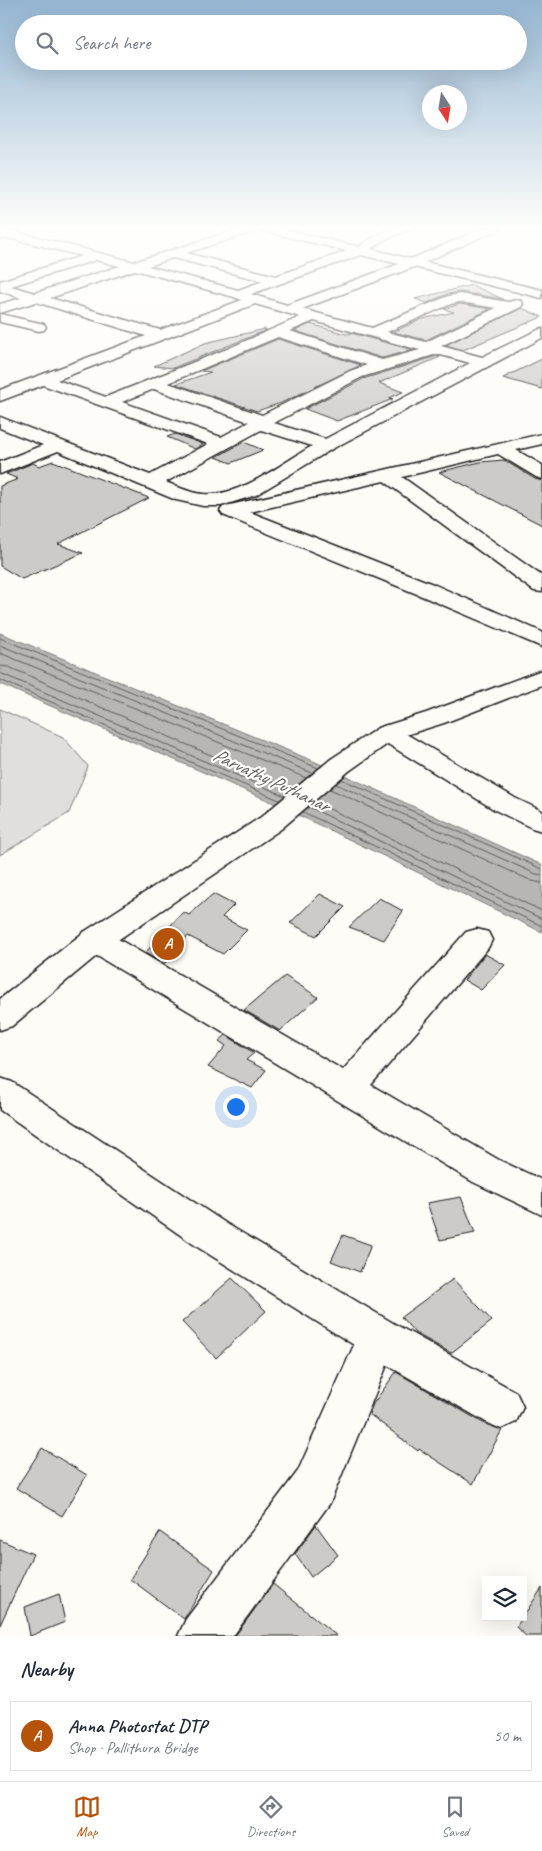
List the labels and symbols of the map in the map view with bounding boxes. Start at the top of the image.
north arrow [422,85,467,130]
water label: Parvathy Puthanar [209,743,336,819]
pin: A [152,925,184,963]
your location [223,1094,249,1120]

